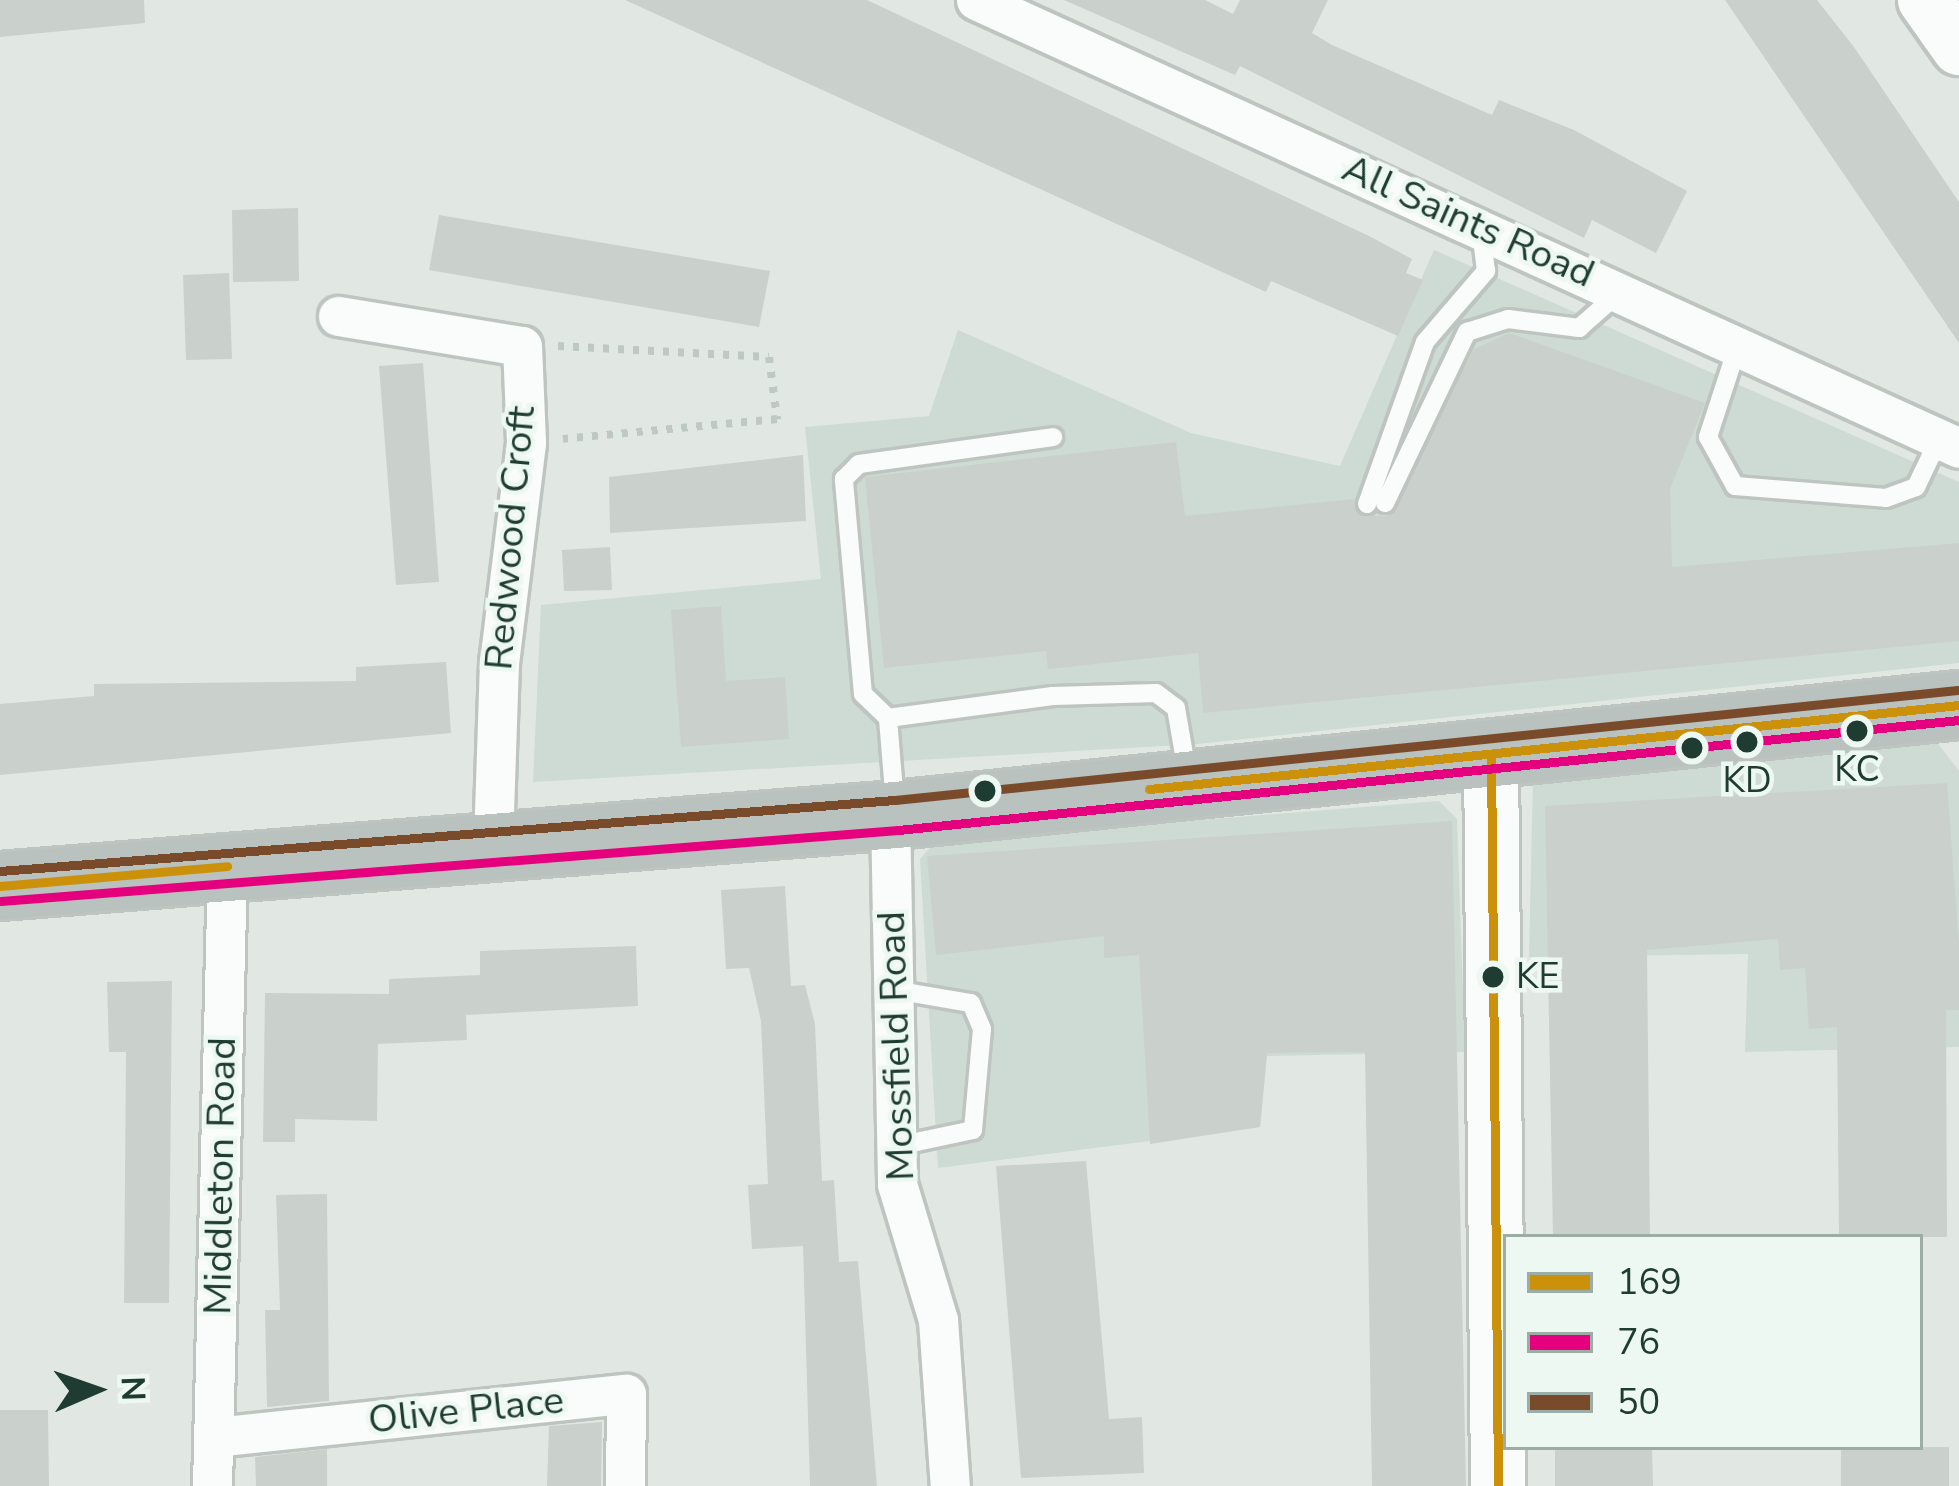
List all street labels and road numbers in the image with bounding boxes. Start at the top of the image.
street label: All Saints Road [1335,146,1601,298]
street label: Redwood Croft [476,404,546,672]
street label: Mossfield Road [869,910,925,1182]
street label: Middleton Road [195,1037,247,1315]
street label: Olive Place [366,1377,566,1445]

